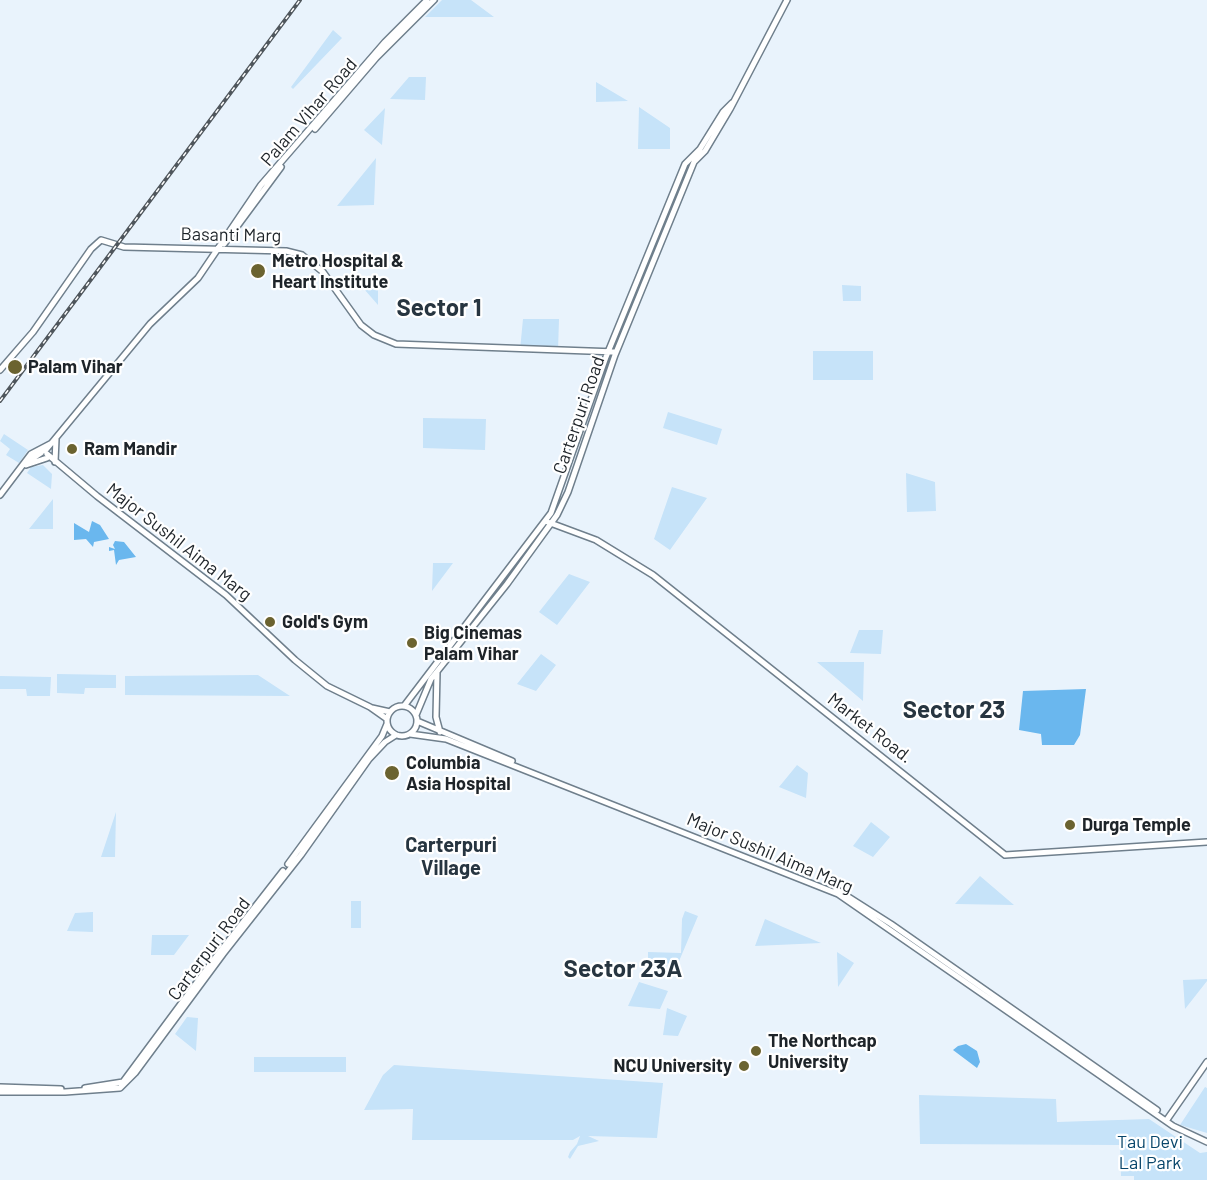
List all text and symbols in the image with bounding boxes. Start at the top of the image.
street label: Palam Vihar Road [256,54,362,170]
street label: Basanti Marg [180,223,282,247]
place label: Metro Hospital & Heart Institute [272,250,404,292]
marker: Metro Hospital & Heart Institute [249,262,267,280]
district label: Sector 1 [396,294,482,322]
street label: Carterpuri Road [549,353,609,477]
place label: Palam Vihar [28,356,123,378]
marker: Palam Vihar [6,358,24,376]
place label: Ram Mandir [84,438,177,460]
marker: Ram Mandir [65,442,79,456]
street label: Major Sushil Aima Marg [102,479,256,605]
place label: Gold's Gym [282,611,368,633]
marker: Gold's Gym [263,615,277,629]
place label: Big Cinemas Palam Vihar [424,622,522,664]
marker: Big Cinemas Palam Vihar [405,636,419,650]
street label: Market Road. [823,688,917,768]
district label: Sector 23 [903,696,1005,724]
place label: Columbia Asia Hospital [406,752,511,795]
marker: Columbia Asia Hospital [383,764,401,782]
street label: Major Sushil Aima Marg [684,808,856,898]
place label: Durga Temple [1082,814,1191,836]
marker: Durga Temple [1063,818,1077,832]
district label: Carterpuri Village [405,833,497,880]
street label: Carterpuri Road [163,893,255,1005]
district label: Sector 23A [564,955,682,983]
place label: The Northcap University [768,1030,877,1072]
marker: The Northcap University [749,1044,763,1058]
place label: NCU University [614,1055,732,1077]
marker: NCU University [737,1059,751,1073]
park label: Tau Devi Lal Park [1117,1131,1183,1174]

